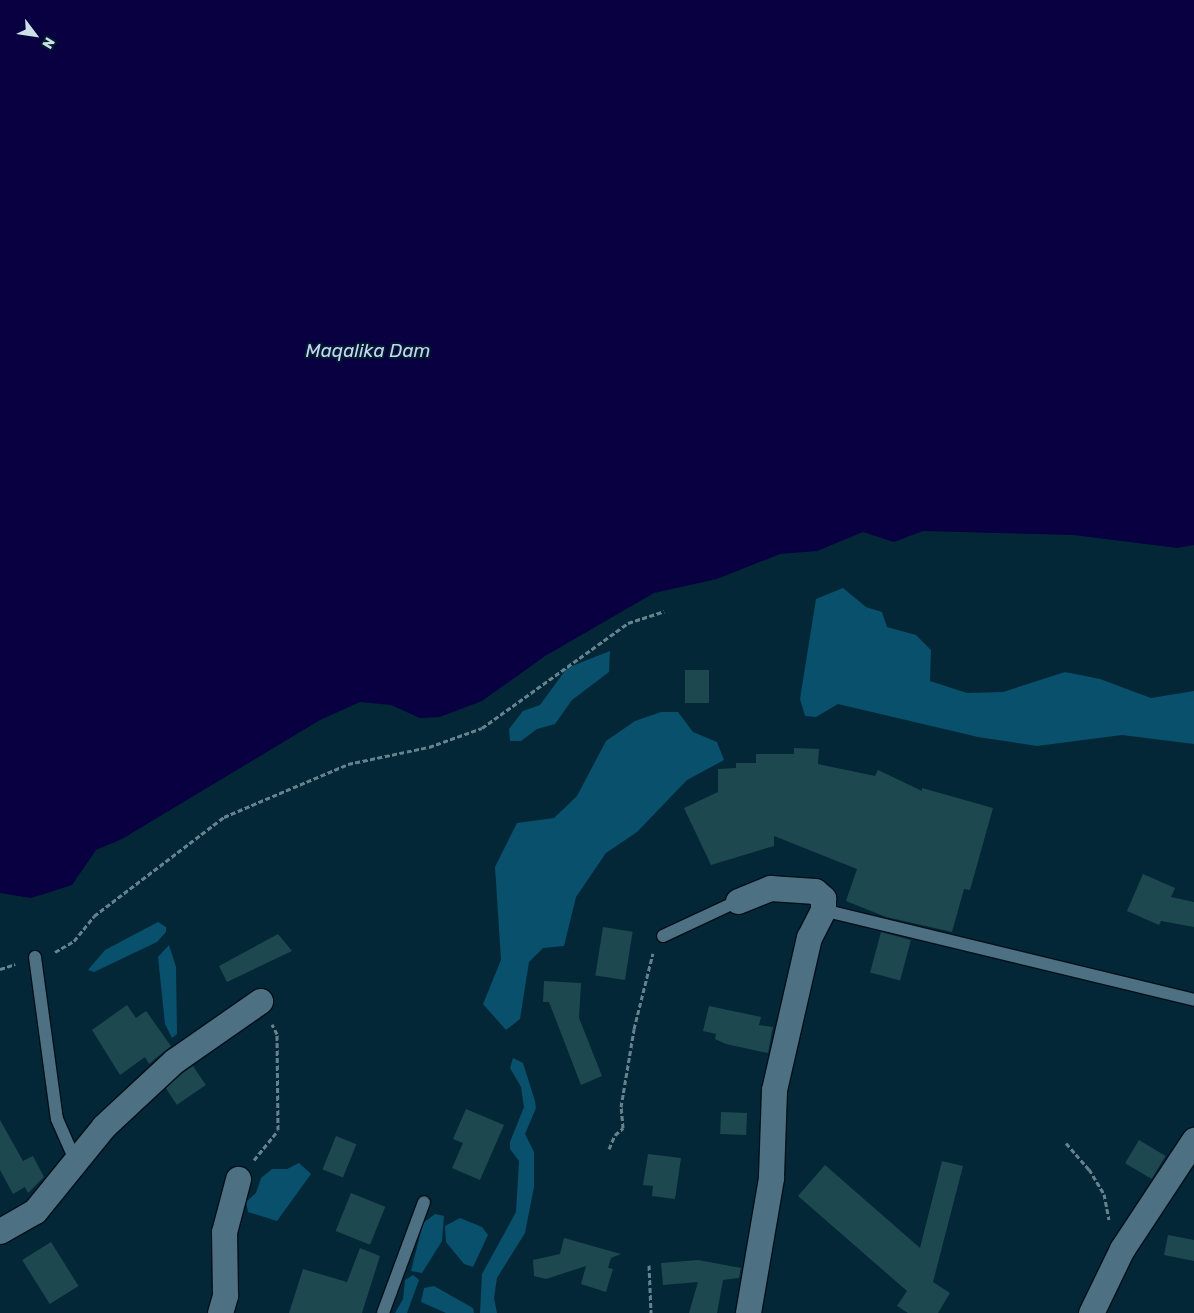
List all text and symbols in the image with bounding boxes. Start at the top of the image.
north arrow [10,10,60,60]
text: N [38,34,58,52]
water label: Maqalika Dam [306,340,430,362]

